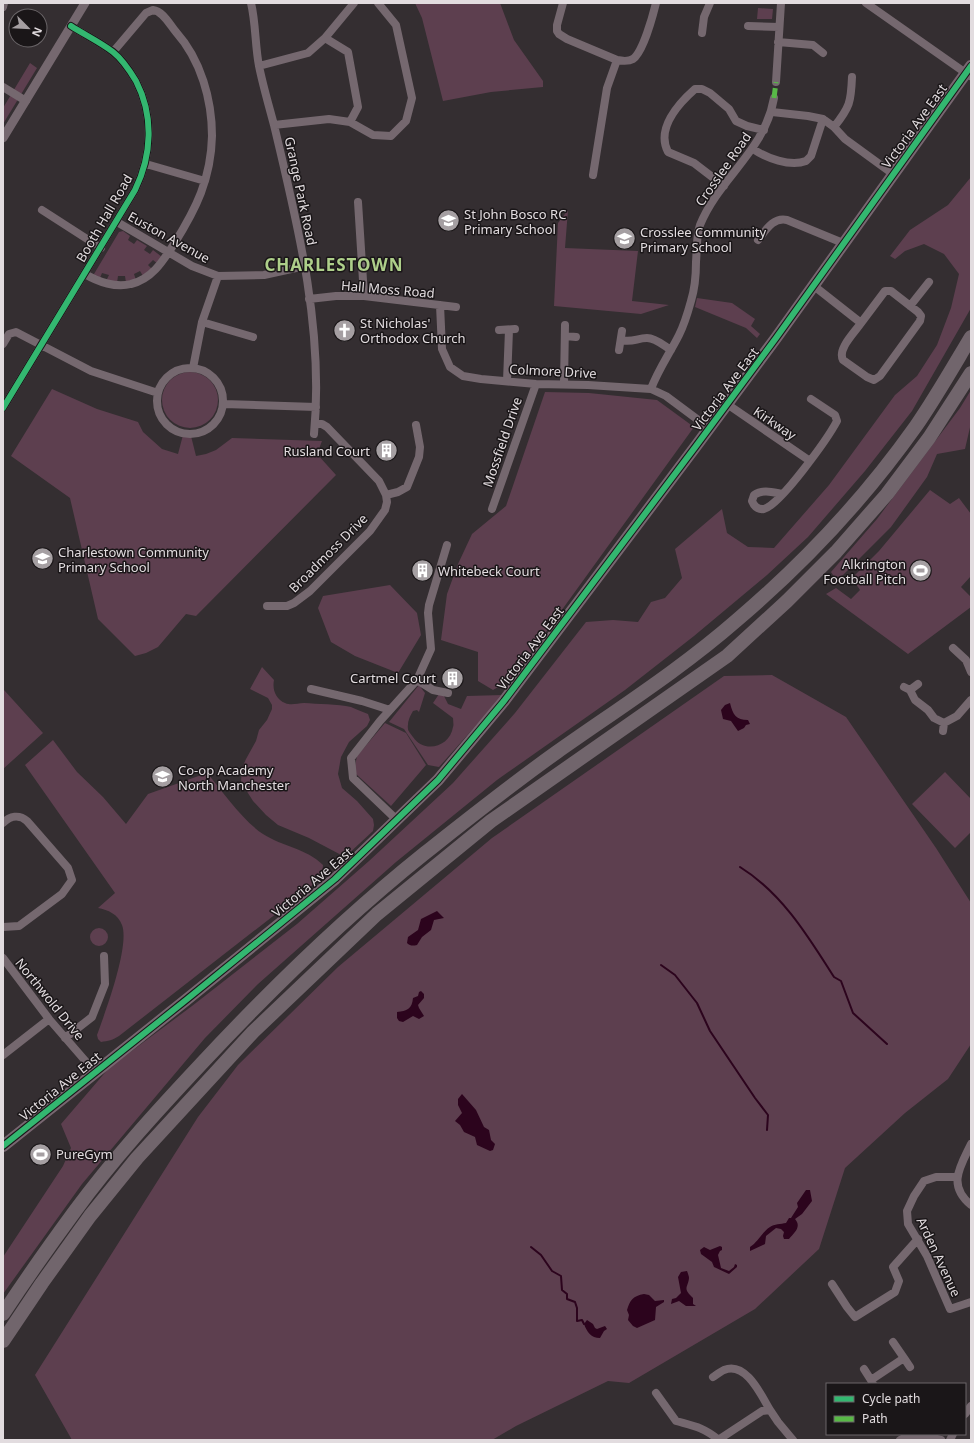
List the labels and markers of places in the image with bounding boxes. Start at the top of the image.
place label: St John Bosco RC Primary School [464,205,566,238]
school or university icon: St John Bosco RC Primary School [436,208,462,234]
place label: Crosslee Community Primary School [640,223,767,256]
school or university icon: Crosslee Community Primary School [612,226,638,252]
place label: St Nicholas' Orthodox Church [360,314,466,347]
church icon: St Nicholas' Orthodox Church [332,317,358,343]
building icon: Rusland Court [373,438,399,464]
place label: Rusland Court [283,442,370,460]
place label: Charlestown Community Primary School [58,543,209,576]
school or university icon: Charlestown Community Primary School [30,546,56,572]
place label: Alkrington Football Pitch [823,555,906,588]
building icon: Whitebeck Court [409,558,435,584]
sports icon: Alkrington Football Pitch [908,558,934,584]
place label: Whitebeck Court [438,562,540,580]
building icon: Cartmel Court [439,665,465,691]
place label: Cartmel Court [350,669,436,687]
place label: Co-op Academy North Manchester [178,761,290,794]
school or university icon: Co-op Academy North Manchester [149,764,175,790]
sports icon: PureGym [27,1141,53,1167]
place label: PureGym [56,1145,113,1163]

